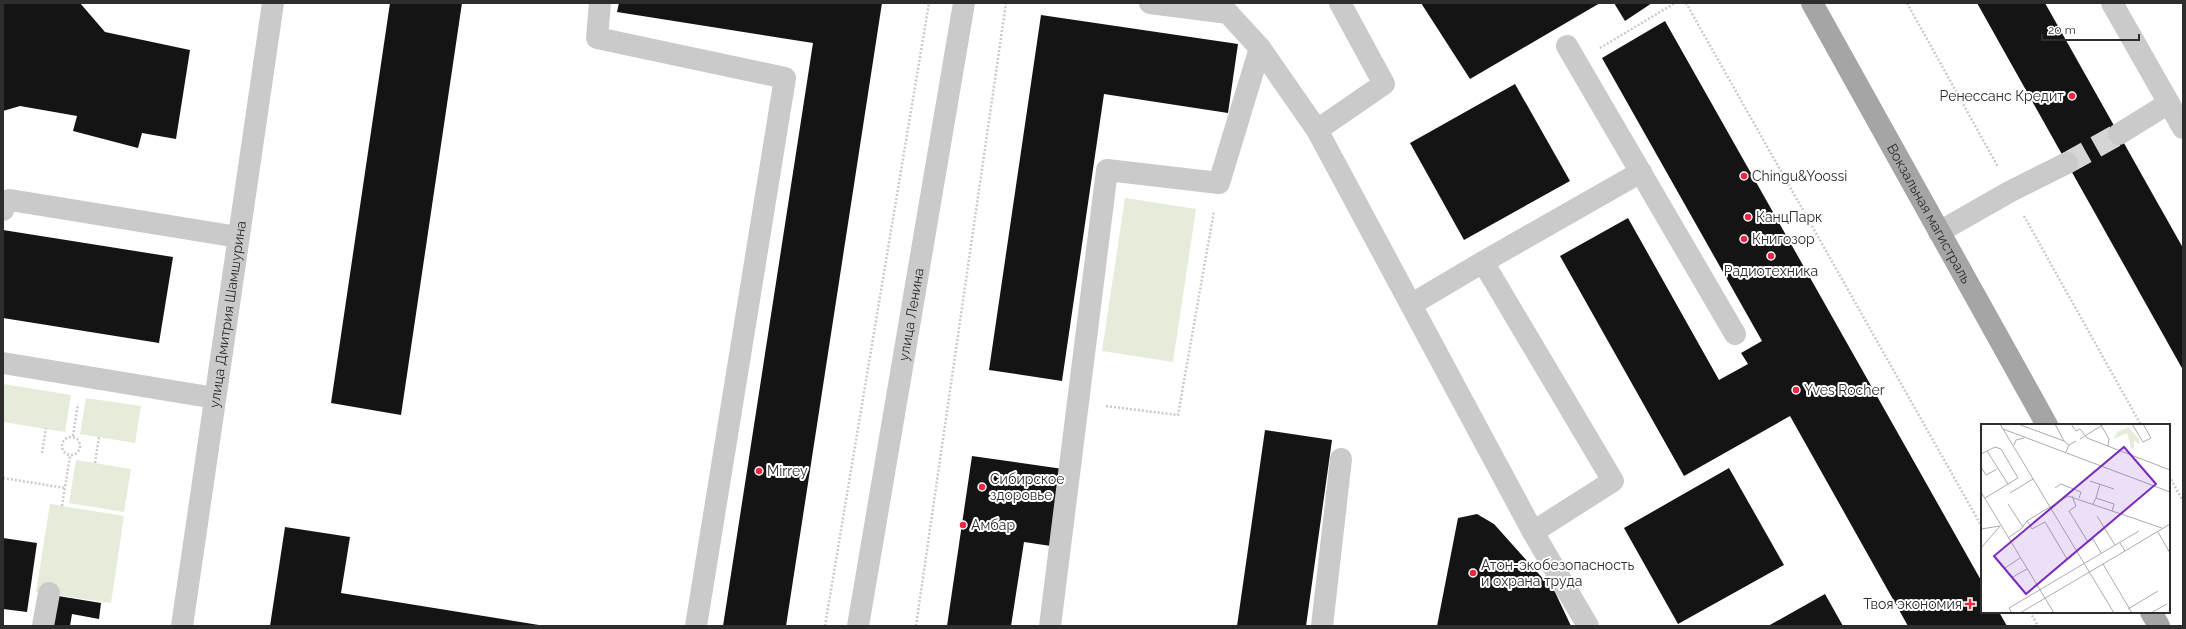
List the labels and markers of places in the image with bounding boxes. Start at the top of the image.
place label: Ренессанс Кредит [1939,88,2064,104]
marker: Ренессанс Кредит [2067,91,2077,101]
place label: Chingu&Yoossi [1752,168,1847,184]
marker: Chingu&Yoossi [1739,171,1749,181]
place label: КанцПарк [1756,209,1822,225]
marker: КанцПарк [1743,212,1753,222]
place label: Книгозор [1752,231,1815,247]
marker: Книгозор [1739,234,1749,244]
marker: Радиотехника [1766,251,1776,261]
place label: Радиотехника [1724,263,1818,279]
place label: Yves Rocher [1804,382,1885,398]
marker: Yves Rocher [1791,385,1801,395]
place label: Mirrey [767,463,808,479]
marker: Mirrey [754,466,764,476]
place label: Сибирское здоровье [990,471,1065,503]
marker: Сибирское здоровье [977,482,987,492]
place label: Амбар [971,517,1015,533]
marker: Амбар [958,520,968,530]
place label: Атон-экобезопасность и охрана труда [1481,557,1635,589]
marker: Атон-экобезопасность и охрана труда [1468,568,1478,578]
place label: Твоя экономия [1863,596,1962,612]
marker: Твоя экономия [1965,599,1975,609]

